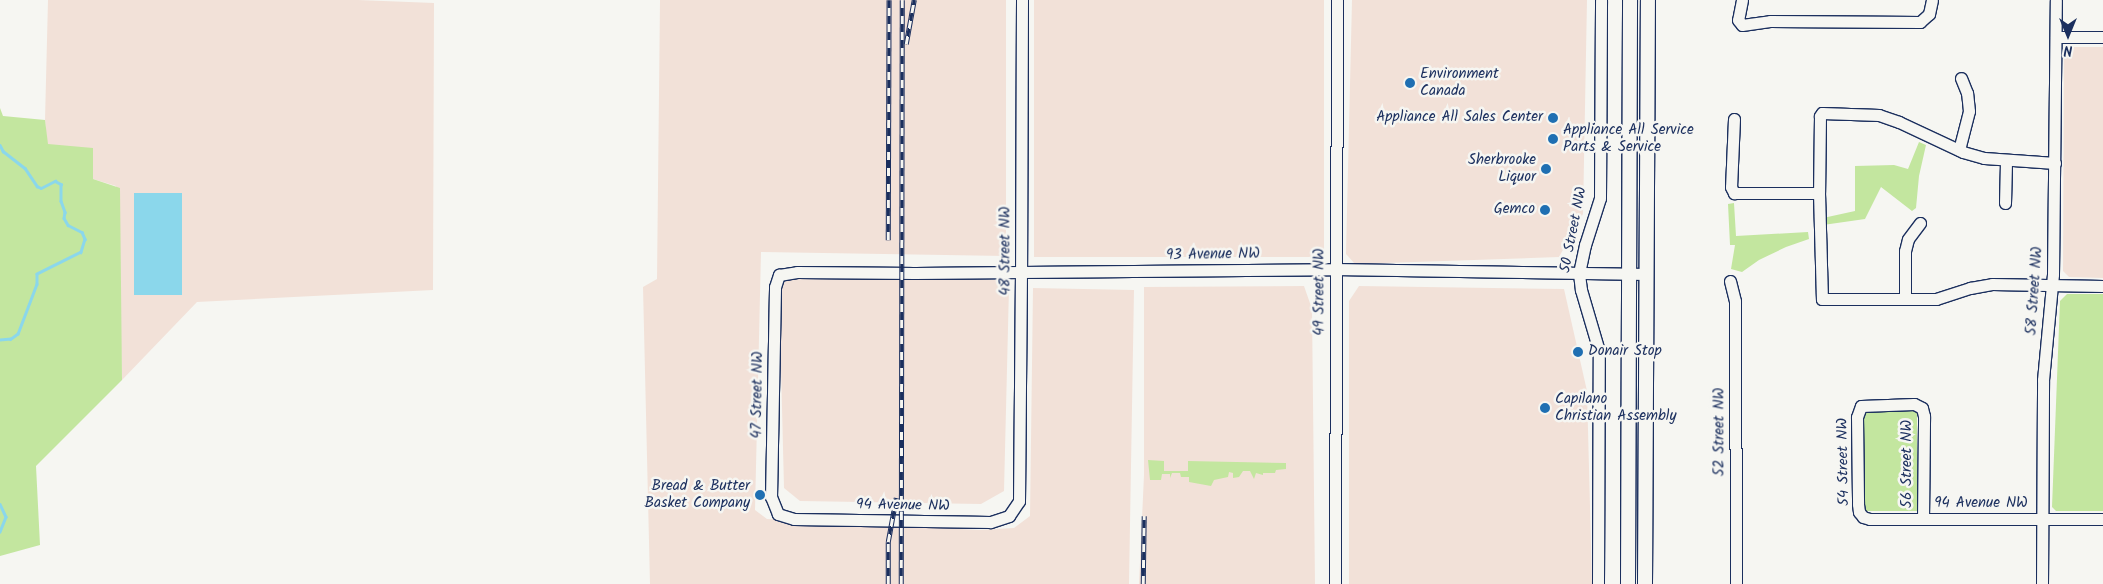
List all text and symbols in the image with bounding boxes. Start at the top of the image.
north arrow [2043,10,2093,60]
text: N [2064,39,2072,61]
place label: Environment Canada [1420,65,1499,100]
marker: Environment Canada [1404,77,1416,89]
place label: Appliance All Sales Center [1376,109,1543,127]
marker: Appliance All Sales Center [1547,112,1559,124]
place label: Appliance All Service Parts & Service [1563,121,1694,156]
marker: Appliance All Service Parts & Service [1547,133,1559,145]
place label: Sherbrooke Liquor [1468,151,1536,186]
marker: Sherbrooke Liquor [1540,163,1552,175]
street label: 50 Street NW [1557,185,1591,275]
place label: Gemco [1494,201,1535,219]
marker: Gemco [1539,204,1551,216]
street label: 48 Street NW [997,206,1015,296]
street label: 93 Avenue NW [1166,245,1260,265]
street label: 58 Street NW [2023,246,2047,336]
street label: 49 Street NW [1311,248,1329,336]
place label: Donair Stop [1588,343,1662,361]
marker: Donair Stop [1572,346,1584,358]
street label: 47 Street NW [748,351,768,439]
street label: 52 Street NW [1711,388,1729,476]
place label: Capilano Christian Assembly [1555,390,1677,425]
marker: Capilano Christian Assembly [1539,402,1551,414]
street label: 54 Street NW [1834,418,1854,506]
street label: 56 Street NW [1899,420,1917,508]
place label: Bread & Butter Basket Company [644,477,750,512]
marker: Bread & Butter Basket Company [754,489,766,501]
street label: 94 Avenue NW [1934,495,2028,513]
street label: 94 Avenue NW [856,496,950,516]

